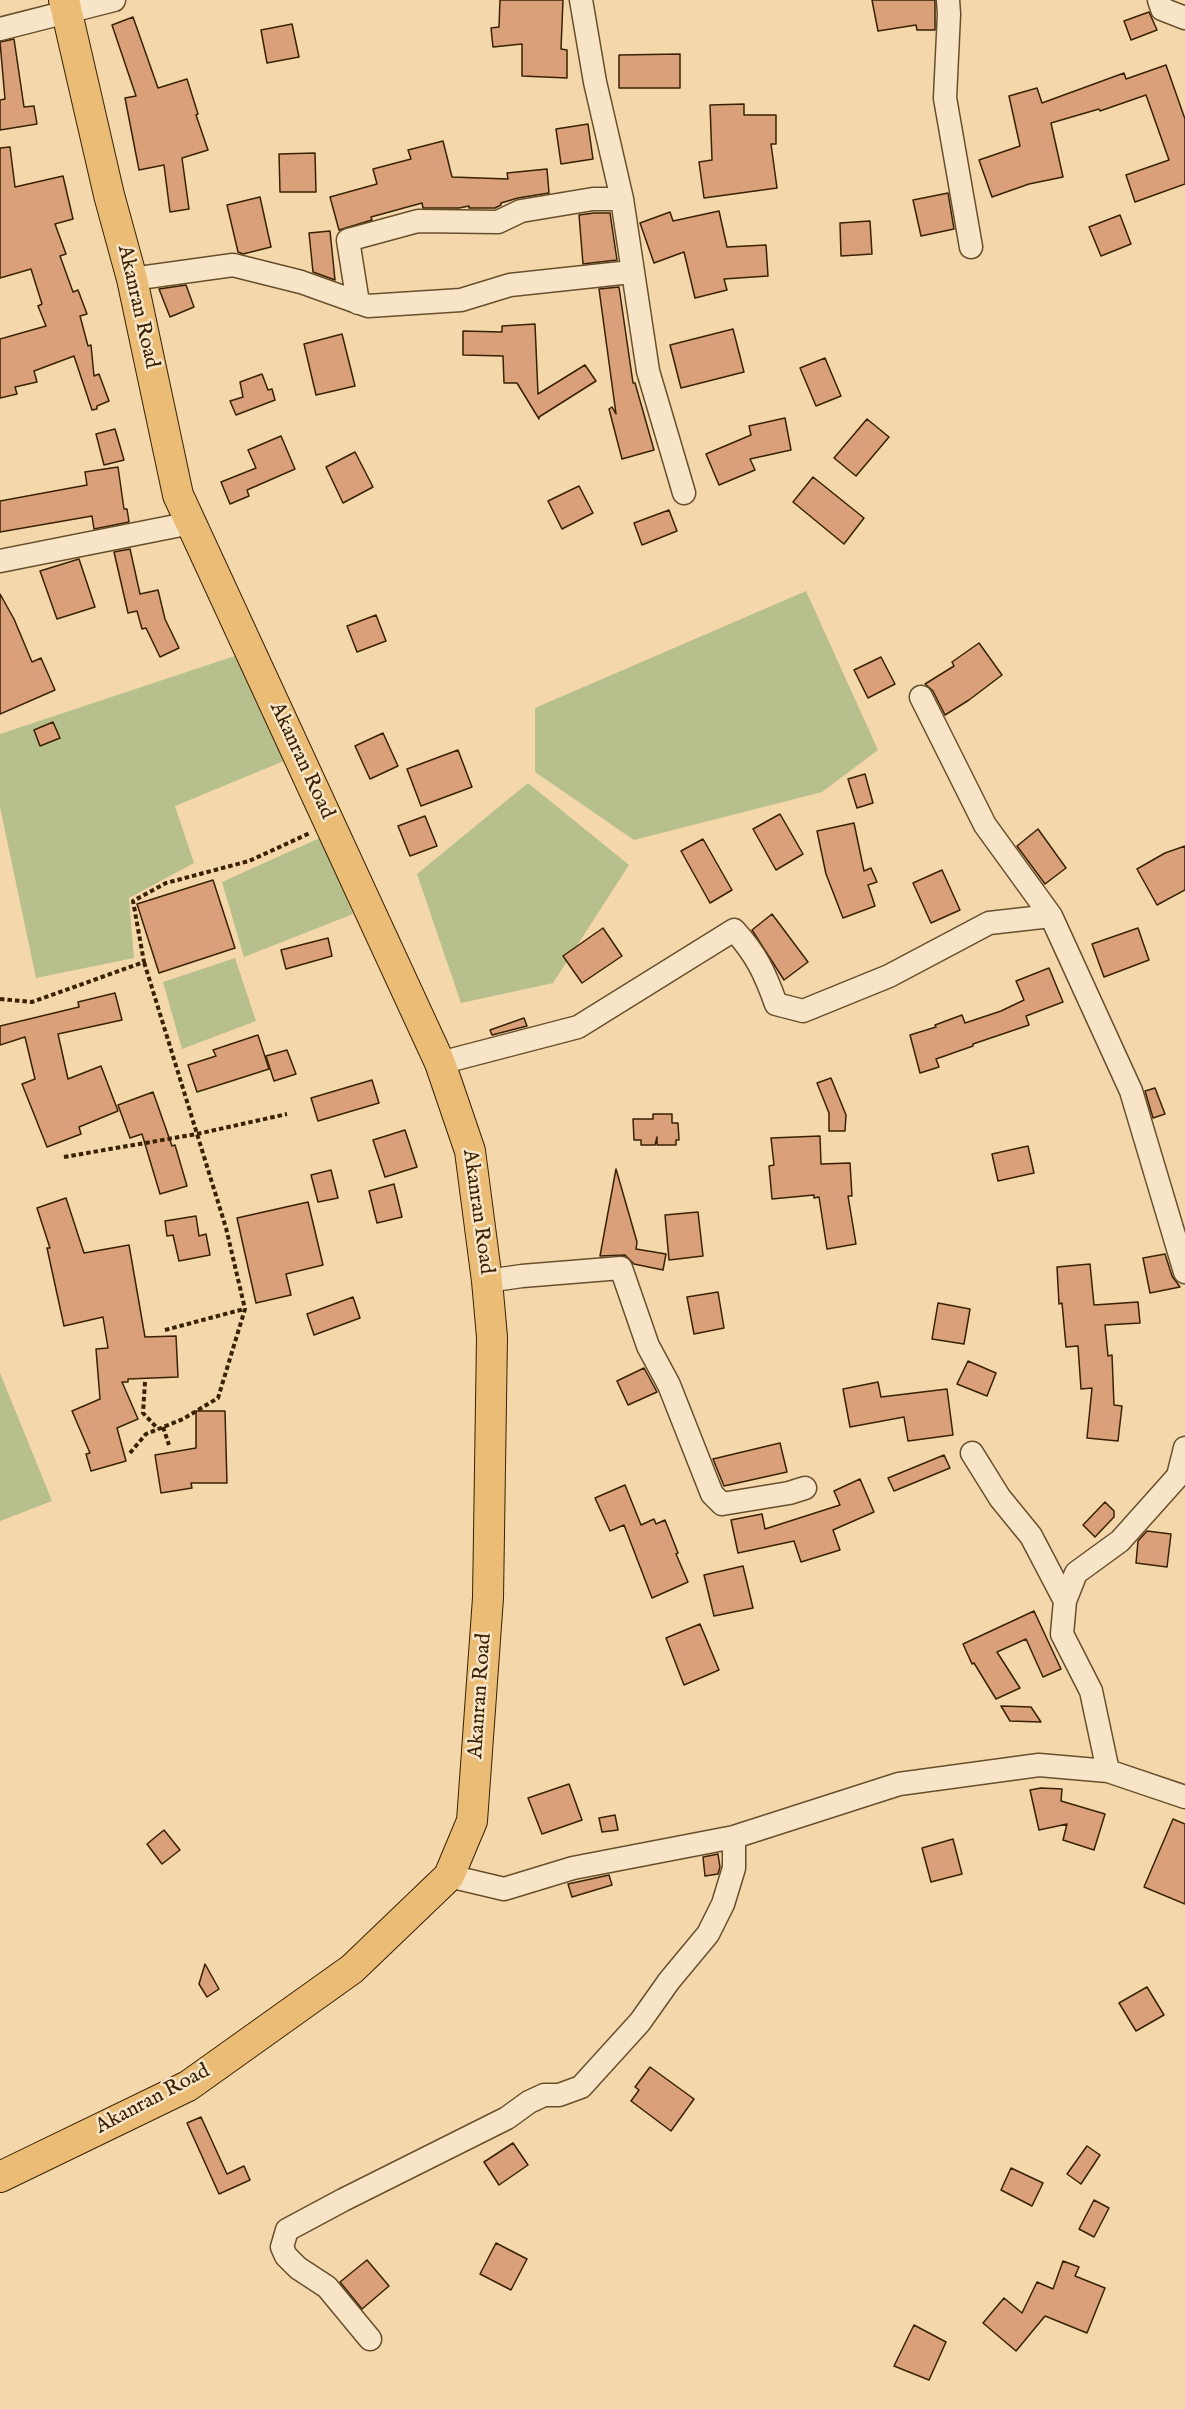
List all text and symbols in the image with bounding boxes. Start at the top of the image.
street label: Akanran Road [111,243,163,371]
street label: Akanran Road [263,699,339,823]
street label: Akanran Road [456,1148,498,1276]
street label: Akanran Road [464,1632,498,1760]
street label: Akanran Road [92,2059,214,2141]

